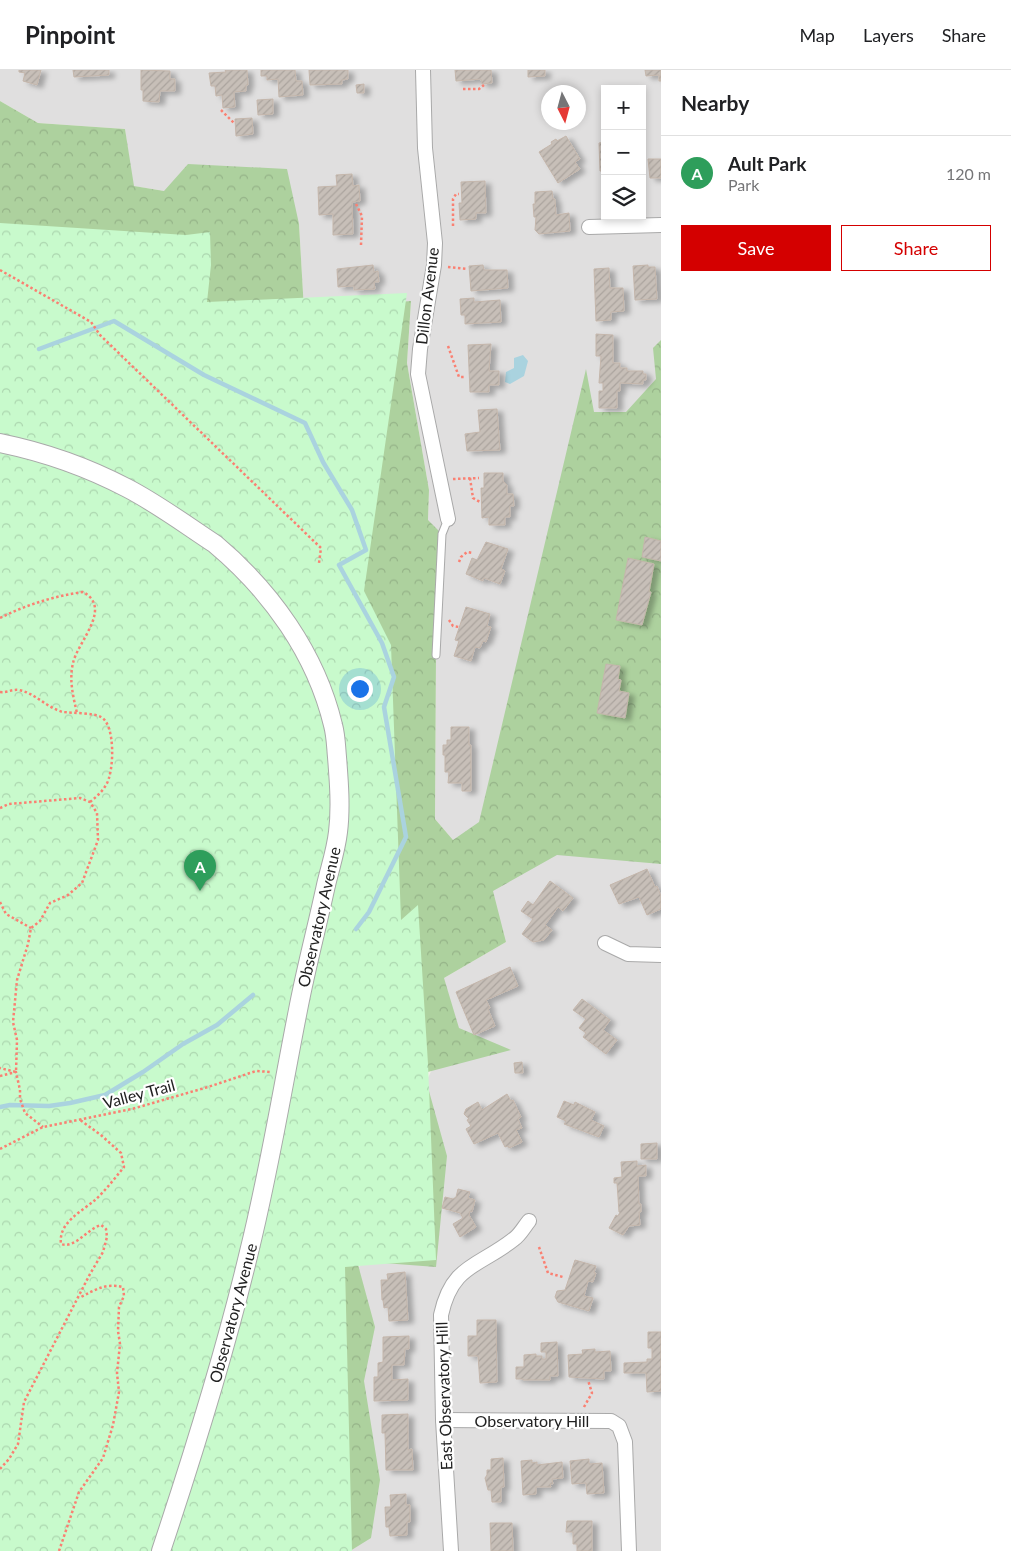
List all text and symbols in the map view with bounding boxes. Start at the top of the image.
text: Pinpoint [25,20,115,49]
text: Map [799,24,835,46]
text: Layers [863,24,914,46]
text: Share [942,24,986,46]
north arrow [541,85,586,130]
map controls [601,85,646,220]
button: + [601,85,646,130]
text: Nearby [681,90,749,115]
button: − [601,130,646,175]
text: Ault Park [728,152,806,175]
text: A [691,164,703,183]
text: 120 m [946,164,991,183]
button: layers [601,175,646,220]
text: Park [728,175,759,194]
button: Save [681,225,831,271]
button: Share [841,225,991,271]
street label: Dillon Avenue [411,246,442,346]
your location [347,676,373,702]
street label: Observatory Avenue [293,845,344,989]
pin: A [184,850,216,891]
street label: Valley Trail [101,1075,177,1112]
street label: Observatory Avenue [205,1241,260,1385]
street label: East Observatory Hill [431,1321,456,1471]
street label: Observatory Hill [475,1411,589,1430]

